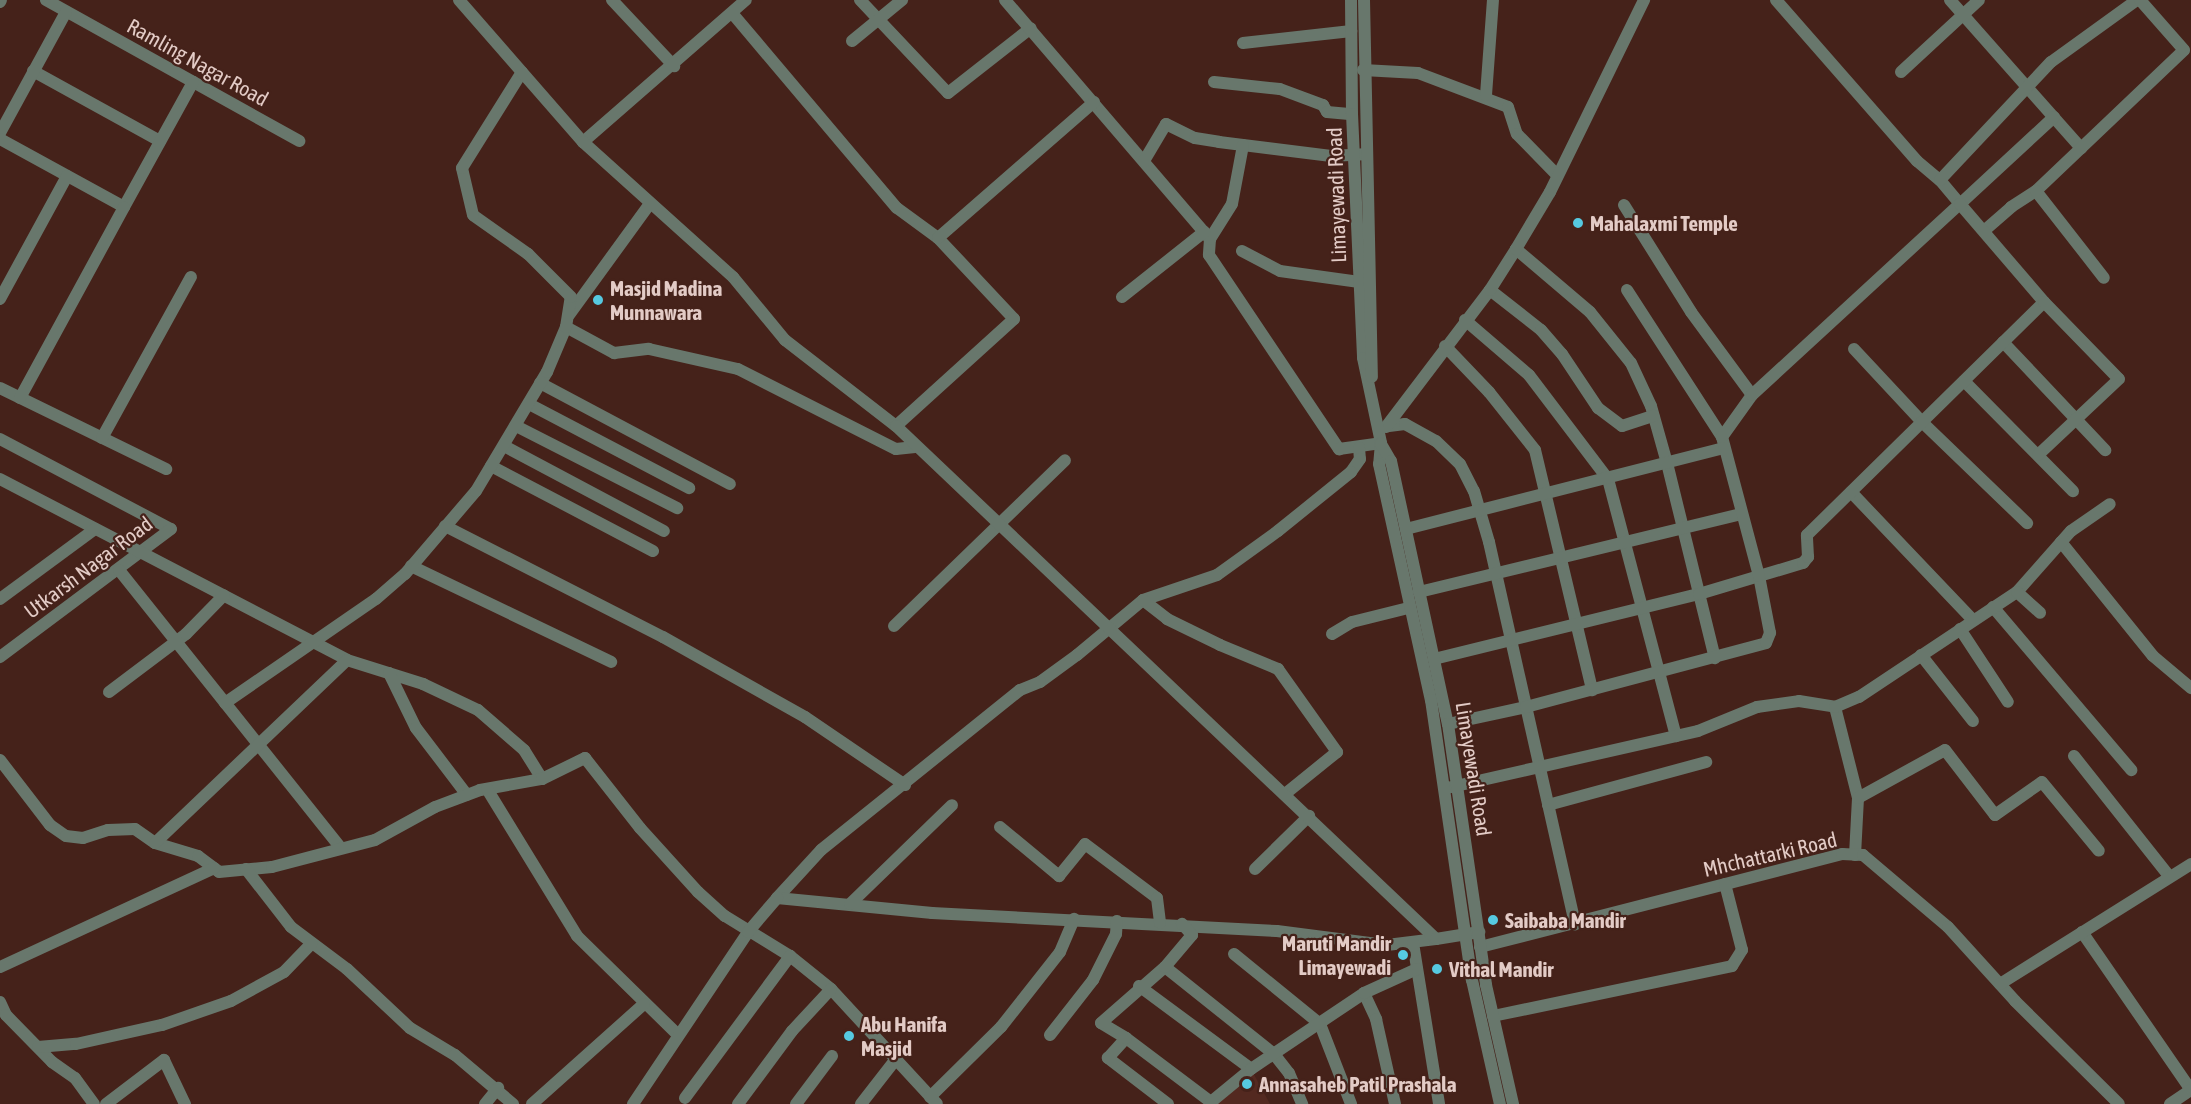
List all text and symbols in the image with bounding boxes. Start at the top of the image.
street label: Ramling Nagar Road [123,13,273,111]
street label: Limayewadi Road [1321,127,1351,263]
place label: Mahalaxmi Temple [1590,210,1738,236]
marker: Mahalaxmi Temple [1571,216,1585,230]
place label: Masjid Madina Munnawara [610,275,722,325]
marker: Masjid Madina Munnawara [591,293,605,307]
street label: Utkarsh Nagar Road [19,511,157,623]
street label: Limayewadi Road [1451,700,1497,838]
street label: Mhchattarki Road [1701,826,1839,882]
place label: Saibaba Mandir [1505,907,1626,933]
marker: Saibaba Mandir [1486,913,1500,927]
place label: Maruti Mandir Limayewadi [1282,930,1391,980]
marker: Maruti Mandir Limayewadi [1396,948,1410,962]
place label: Vithal Mandir [1449,956,1554,982]
marker: Vithal Mandir [1430,962,1444,976]
place label: Abu Hanifa Masjid [861,1011,947,1061]
marker: Abu Hanifa Masjid [842,1029,856,1043]
place label: Annasaheb Patil Prashala [1259,1071,1457,1097]
marker: Annasaheb Patil Prashala [1240,1077,1254,1091]

